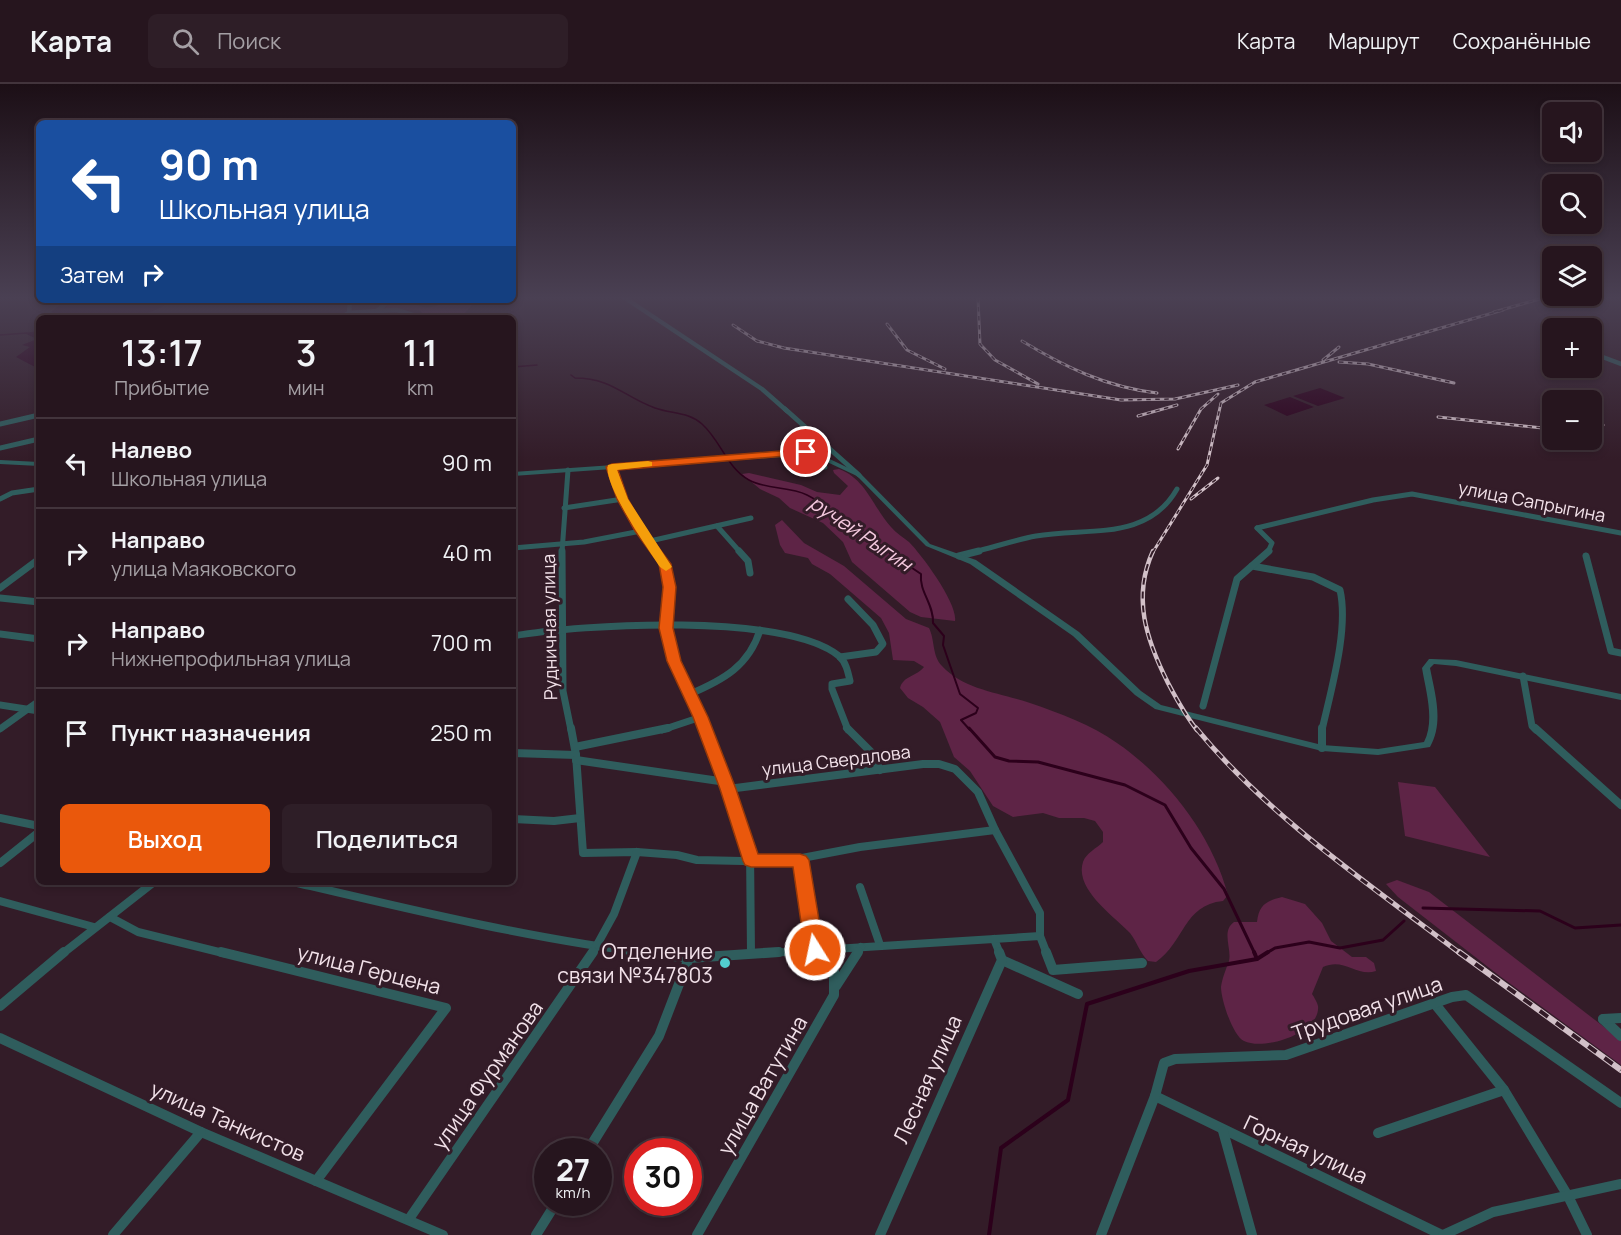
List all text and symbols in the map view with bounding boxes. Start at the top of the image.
search box [148,14,568,68]
text: Карта [30,22,112,60]
icon: search [169,25,202,58]
text: Поиск [217,26,281,56]
text: Карта [1237,27,1295,55]
text: Маршрут [1328,27,1420,55]
text: Сохранённые [1453,27,1591,55]
map controls [1542,102,1602,450]
button: sound [1542,102,1602,162]
text: 90 m [159,135,259,193]
icon: left [60,144,138,222]
button: search [1542,174,1602,234]
text: Школьная улица [159,190,370,227]
button: layers [1542,246,1602,306]
icon: right [136,258,169,291]
text: Затем [60,260,124,290]
button: + [1542,318,1602,378]
text: 13:17 [121,328,203,377]
text: 3 [296,328,316,377]
text: 1.1 [403,328,438,377]
text: Прибытие [114,374,209,401]
text: мин [288,374,325,401]
text: km [407,374,434,401]
button: − [1542,390,1602,450]
pin [780,426,831,477]
text: Налево [111,435,192,465]
icon: arrive [789,435,822,468]
icon: left [60,447,93,480]
text: 90 m [442,448,492,478]
text: Школьная улица [111,465,267,492]
street label: улица Сапрыгина [1456,475,1608,527]
water label: ручей Рыгин [805,489,919,578]
text: Направо [111,525,205,555]
icon: right [60,537,93,570]
text: 40 m [443,538,492,568]
street label: Рудничная улица [536,554,562,700]
text: улица Маяковского [111,555,296,582]
text: Направо [111,615,205,645]
icon: right [60,627,93,660]
text: 700 m [431,628,492,658]
text: Нижнепрофильная улица [111,645,351,672]
icon: arrive [60,717,93,750]
text: Пункт назначения [111,718,311,748]
text: 250 m [430,718,492,748]
street label: улица Свердлова [760,739,912,781]
button: Выход [60,804,270,873]
button: Поделиться [282,804,492,873]
position arrow [783,918,847,982]
place label: Отделение связи №347803 [557,937,713,989]
street label: улица Герцена [294,938,444,1000]
marker: Отделение связи №347803 [718,956,732,970]
street label: Трудовая улица [1288,969,1446,1047]
street label: улица Фурманова [425,995,549,1155]
street label: улица Ватутина [711,1010,813,1160]
street label: Лесная улица [886,1010,968,1148]
street label: улица Танкистов [146,1074,310,1168]
street label: Горная улица [1240,1108,1372,1190]
speed limit sign: 30 [624,1138,702,1216]
text: 27 [556,1149,590,1190]
text: km/h [556,1182,590,1203]

